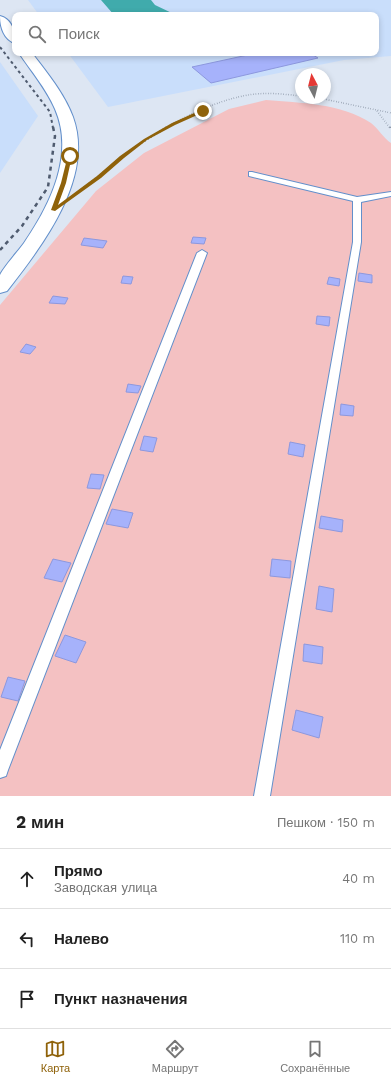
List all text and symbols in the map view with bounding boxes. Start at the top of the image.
search box [12,12,379,56]
icon: search [26,23,48,45]
text: Поиск [58,25,100,43]
north arrow [295,68,331,104]
route end [194,102,212,120]
route start [61,147,79,165]
text: 2 мин [16,812,64,832]
text: Пешком · 150 m [277,815,375,830]
text: Прямо [54,862,103,880]
icon: ahead [16,868,38,890]
text: 40 m [342,871,375,886]
text: Заводская улица [54,880,157,895]
icon: left [16,928,38,950]
text: Налево [54,930,109,948]
text: 110 m [340,931,375,946]
icon: arrive [16,988,38,1010]
text: Пункт назначения [54,990,187,1008]
tab: Карта [41,1038,70,1075]
tab: Маршрут [152,1038,199,1075]
tab: Сохранённые [280,1038,350,1075]

